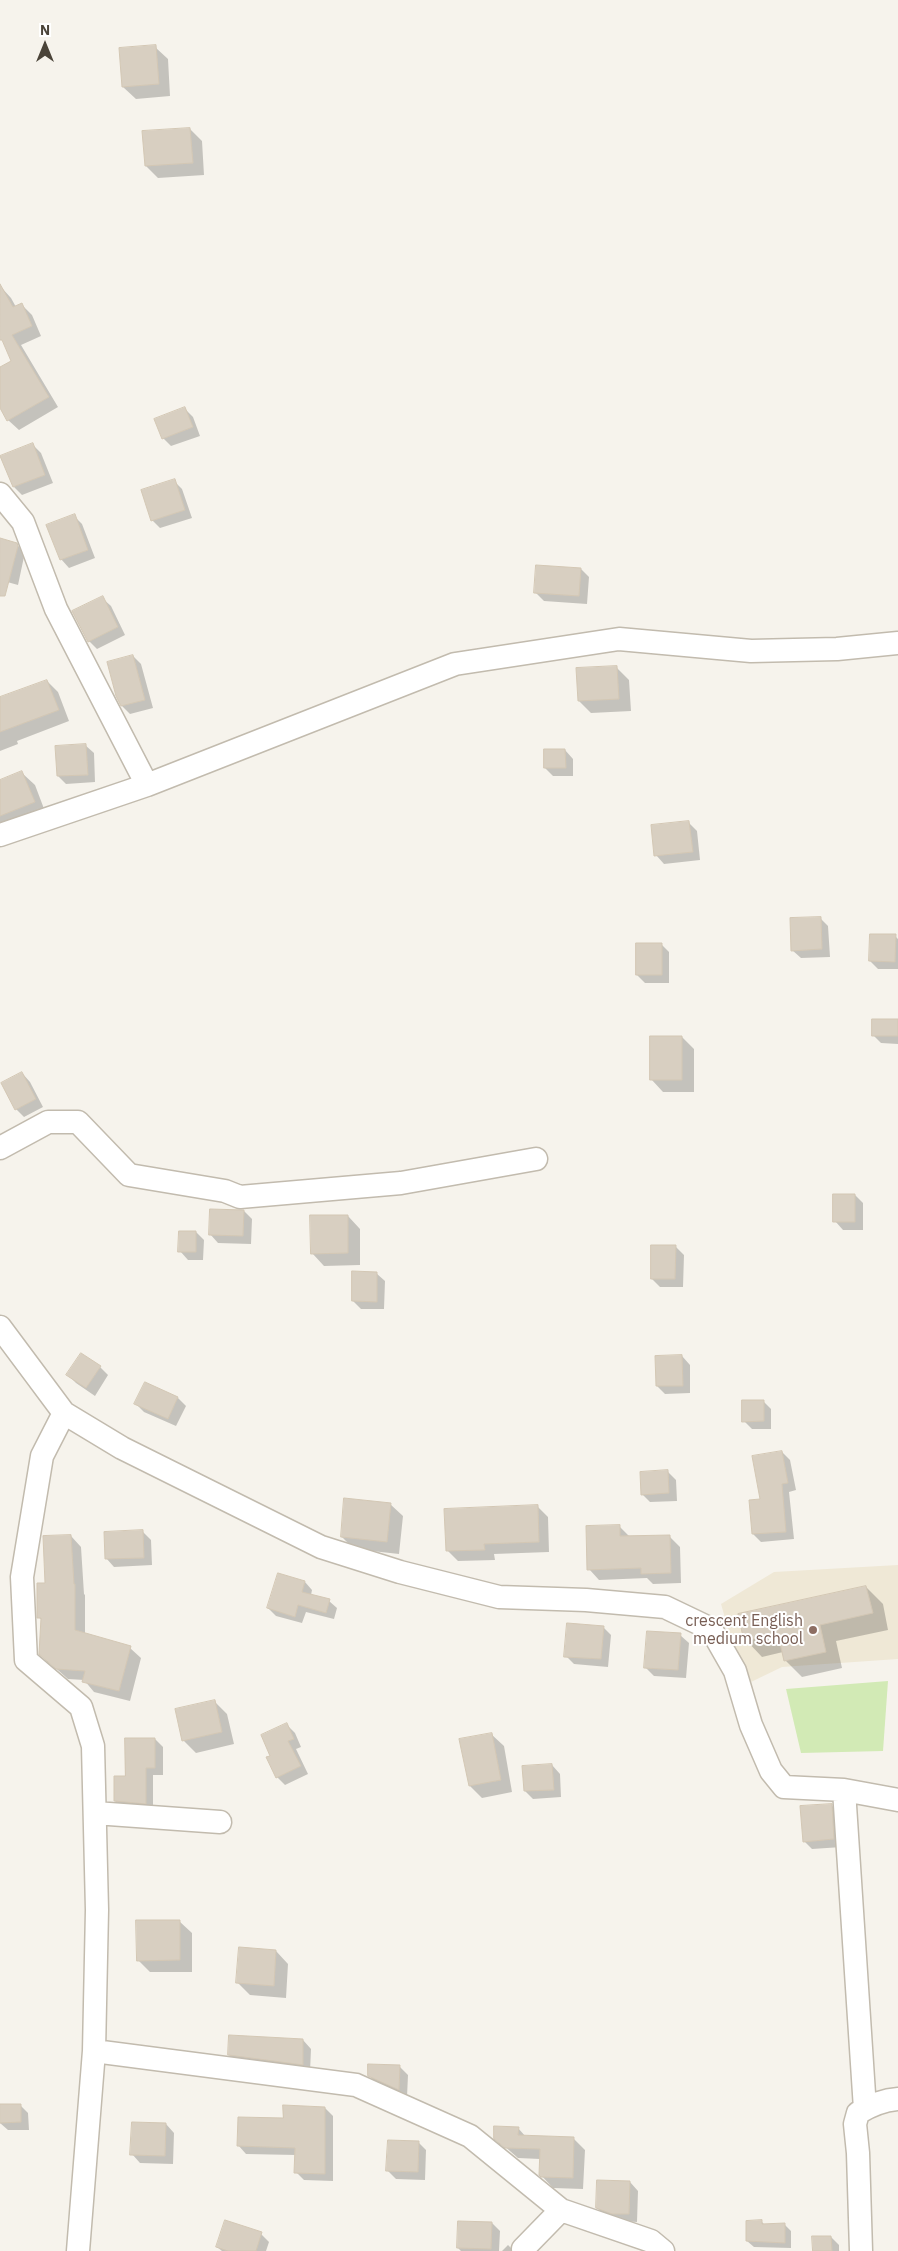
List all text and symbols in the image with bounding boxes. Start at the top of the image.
north arrow [20,20,70,70]
text: N [40,21,50,39]
place label: crescent English medium school [685,1611,803,1649]
marker: crescent English medium school [807,1624,819,1636]

